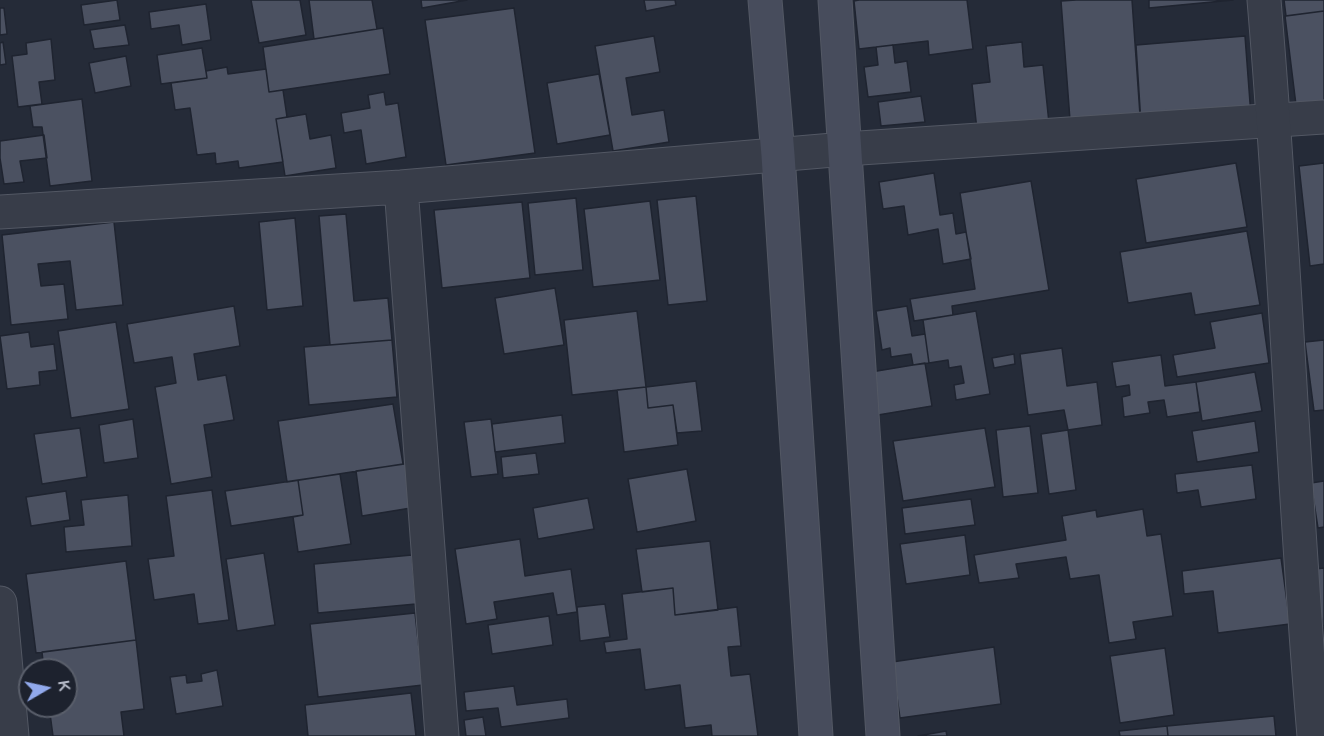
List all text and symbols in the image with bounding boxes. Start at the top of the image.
north arrow [18,658,78,718]
text: K [53,679,75,692]

